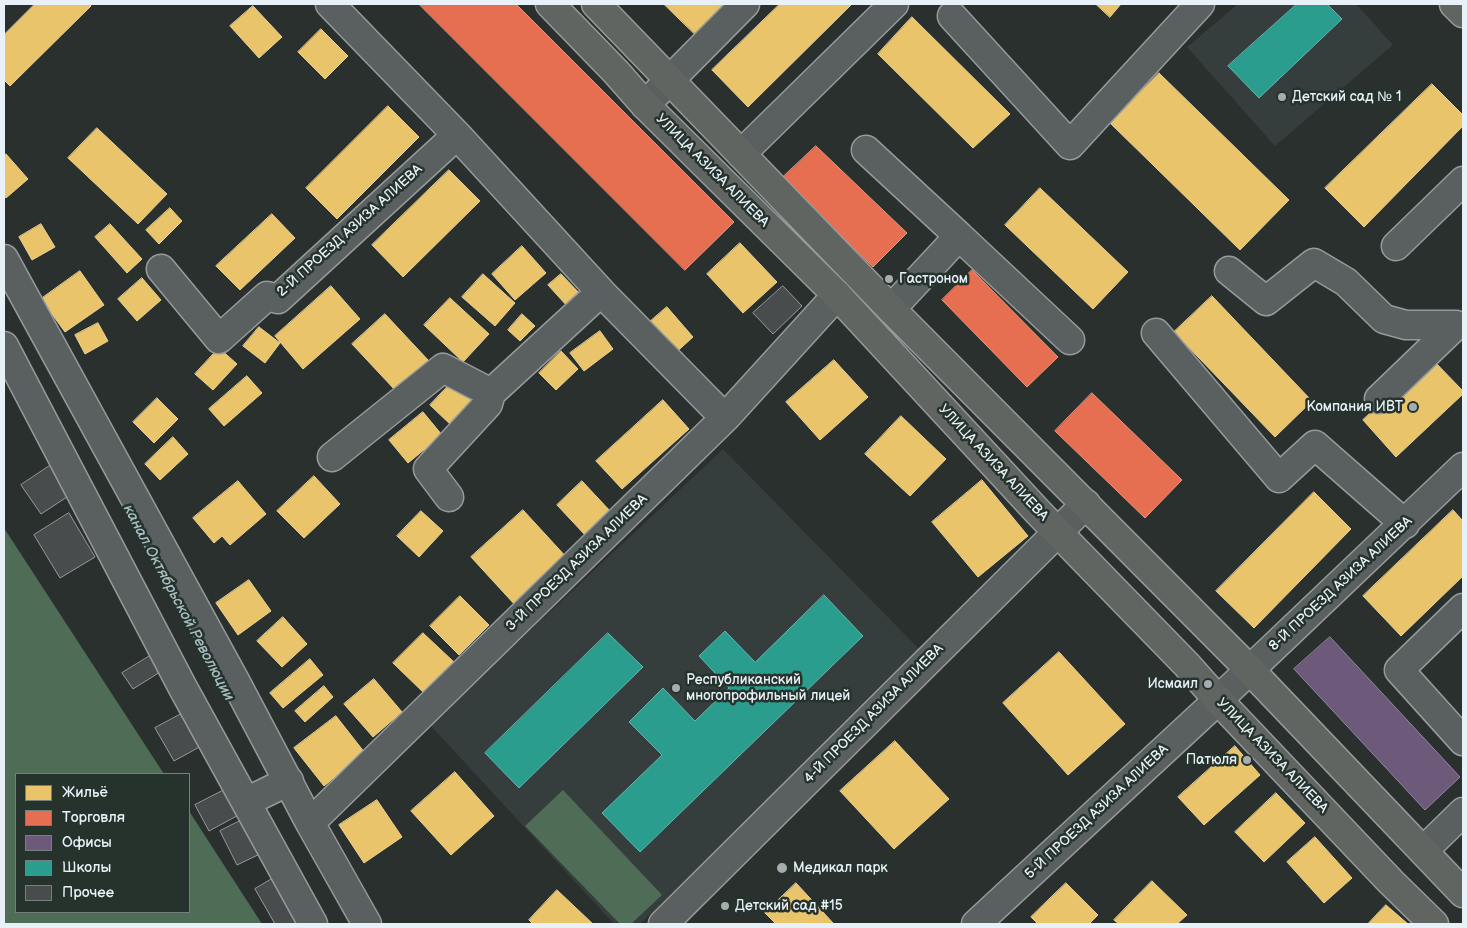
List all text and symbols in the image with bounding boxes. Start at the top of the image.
place label: Детский сад № 1 [1292,89,1402,105]
marker: Детский сад № 1 [1276,91,1288,103]
street label: УЛИЦА АЗИЗА АЛИЕВА [652,111,772,231]
street label: 2-Й ПРОЕЗД АЗИЗА АЛИЕВА [274,161,426,301]
place label: Гастроном [899,271,968,287]
marker: Гастроном [883,273,895,285]
place label: Компания ИВТ [1306,399,1403,415]
street label: УЛИЦА АЗИЗА АЛИЕВА [935,401,1051,525]
marker: Компания ИВТ [1407,401,1419,413]
street label: 3-Й ПРОЕЗД АЗИЗА АЛИЕВА [503,491,651,635]
water label: канал Октябрьской Революции [119,502,237,704]
street label: 8-Й ПРОЕЗД АЗИЗА АЛИЕВА [1266,513,1416,655]
street label: 4-Й ПРОЕЗД АЗИЗА АЛИЕВА [801,641,947,787]
place label: Республиканский многопрофильный лицей [686,672,850,704]
place label: Исмаил [1148,676,1198,692]
marker: Исмаил [1202,678,1214,690]
marker: Республиканский многопрофильный лицей [670,682,682,694]
street label: УЛИЦА АЗИЗА АЛИЕВА [1213,695,1331,817]
street label: 5-Й ПРОЕЗД АЗИЗА АЛИЕВА [1022,741,1172,883]
place label: Патюля [1186,752,1237,768]
marker: Патюля [1241,754,1253,766]
legend [15,773,190,913]
text: Жильё [62,783,108,802]
text: Торговля [62,808,125,827]
text: Офисы [62,833,112,852]
text: Школы [62,858,111,877]
place label: Медикал парк [793,860,888,876]
marker: Медикал парк [775,861,789,875]
text: Прочее [62,883,114,902]
place label: Детский сад #15 [735,898,843,914]
marker: Детский сад #15 [719,900,731,912]

